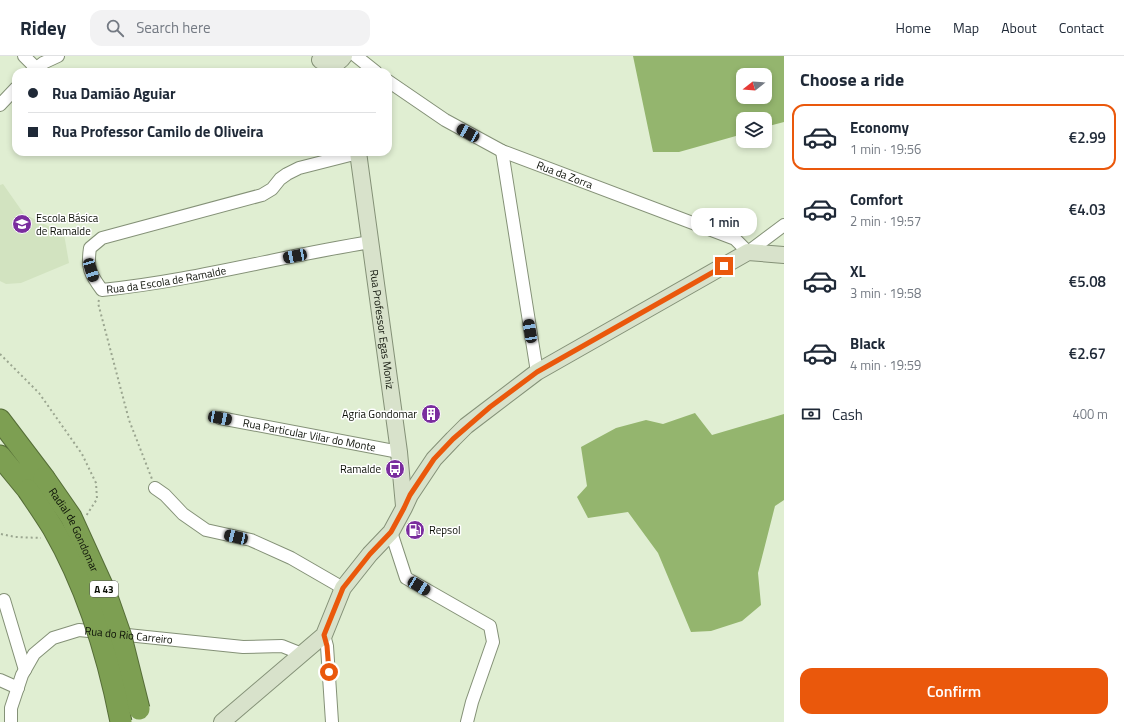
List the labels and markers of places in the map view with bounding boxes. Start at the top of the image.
place label: Escola Básica de Ramalde [36,210,99,239]
school or university icon: Escola Básica de Ramalde [11,213,33,235]
building icon: Agria Gondomar [420,403,442,425]
place label: Agria Gondomar [342,406,417,422]
bus stop icon: Ramalde [384,458,406,480]
place label: Ramalde [340,461,381,477]
fuel station icon: Repsol [404,519,426,541]
place label: Repsol [429,522,461,538]

